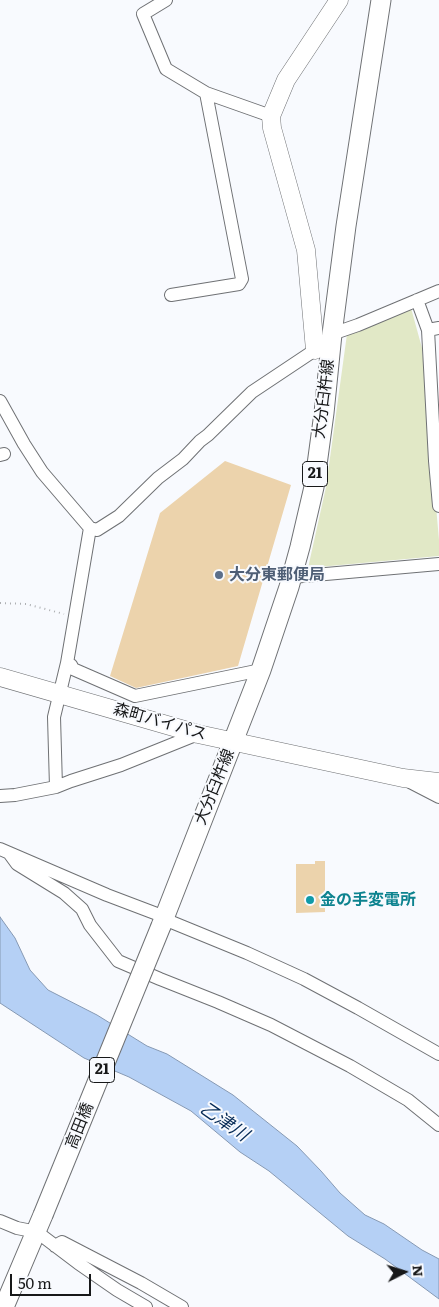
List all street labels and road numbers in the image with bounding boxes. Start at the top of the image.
street label: 大分臼杵線 [310,358,338,440]
road number: 21 [302,462,328,486]
street label: 森町バイパス [111,700,209,744]
street label: 大分臼杵線 [191,746,239,828]
road number: 21 [90,1058,114,1082]
street label: 高田橋 [62,1100,98,1152]

